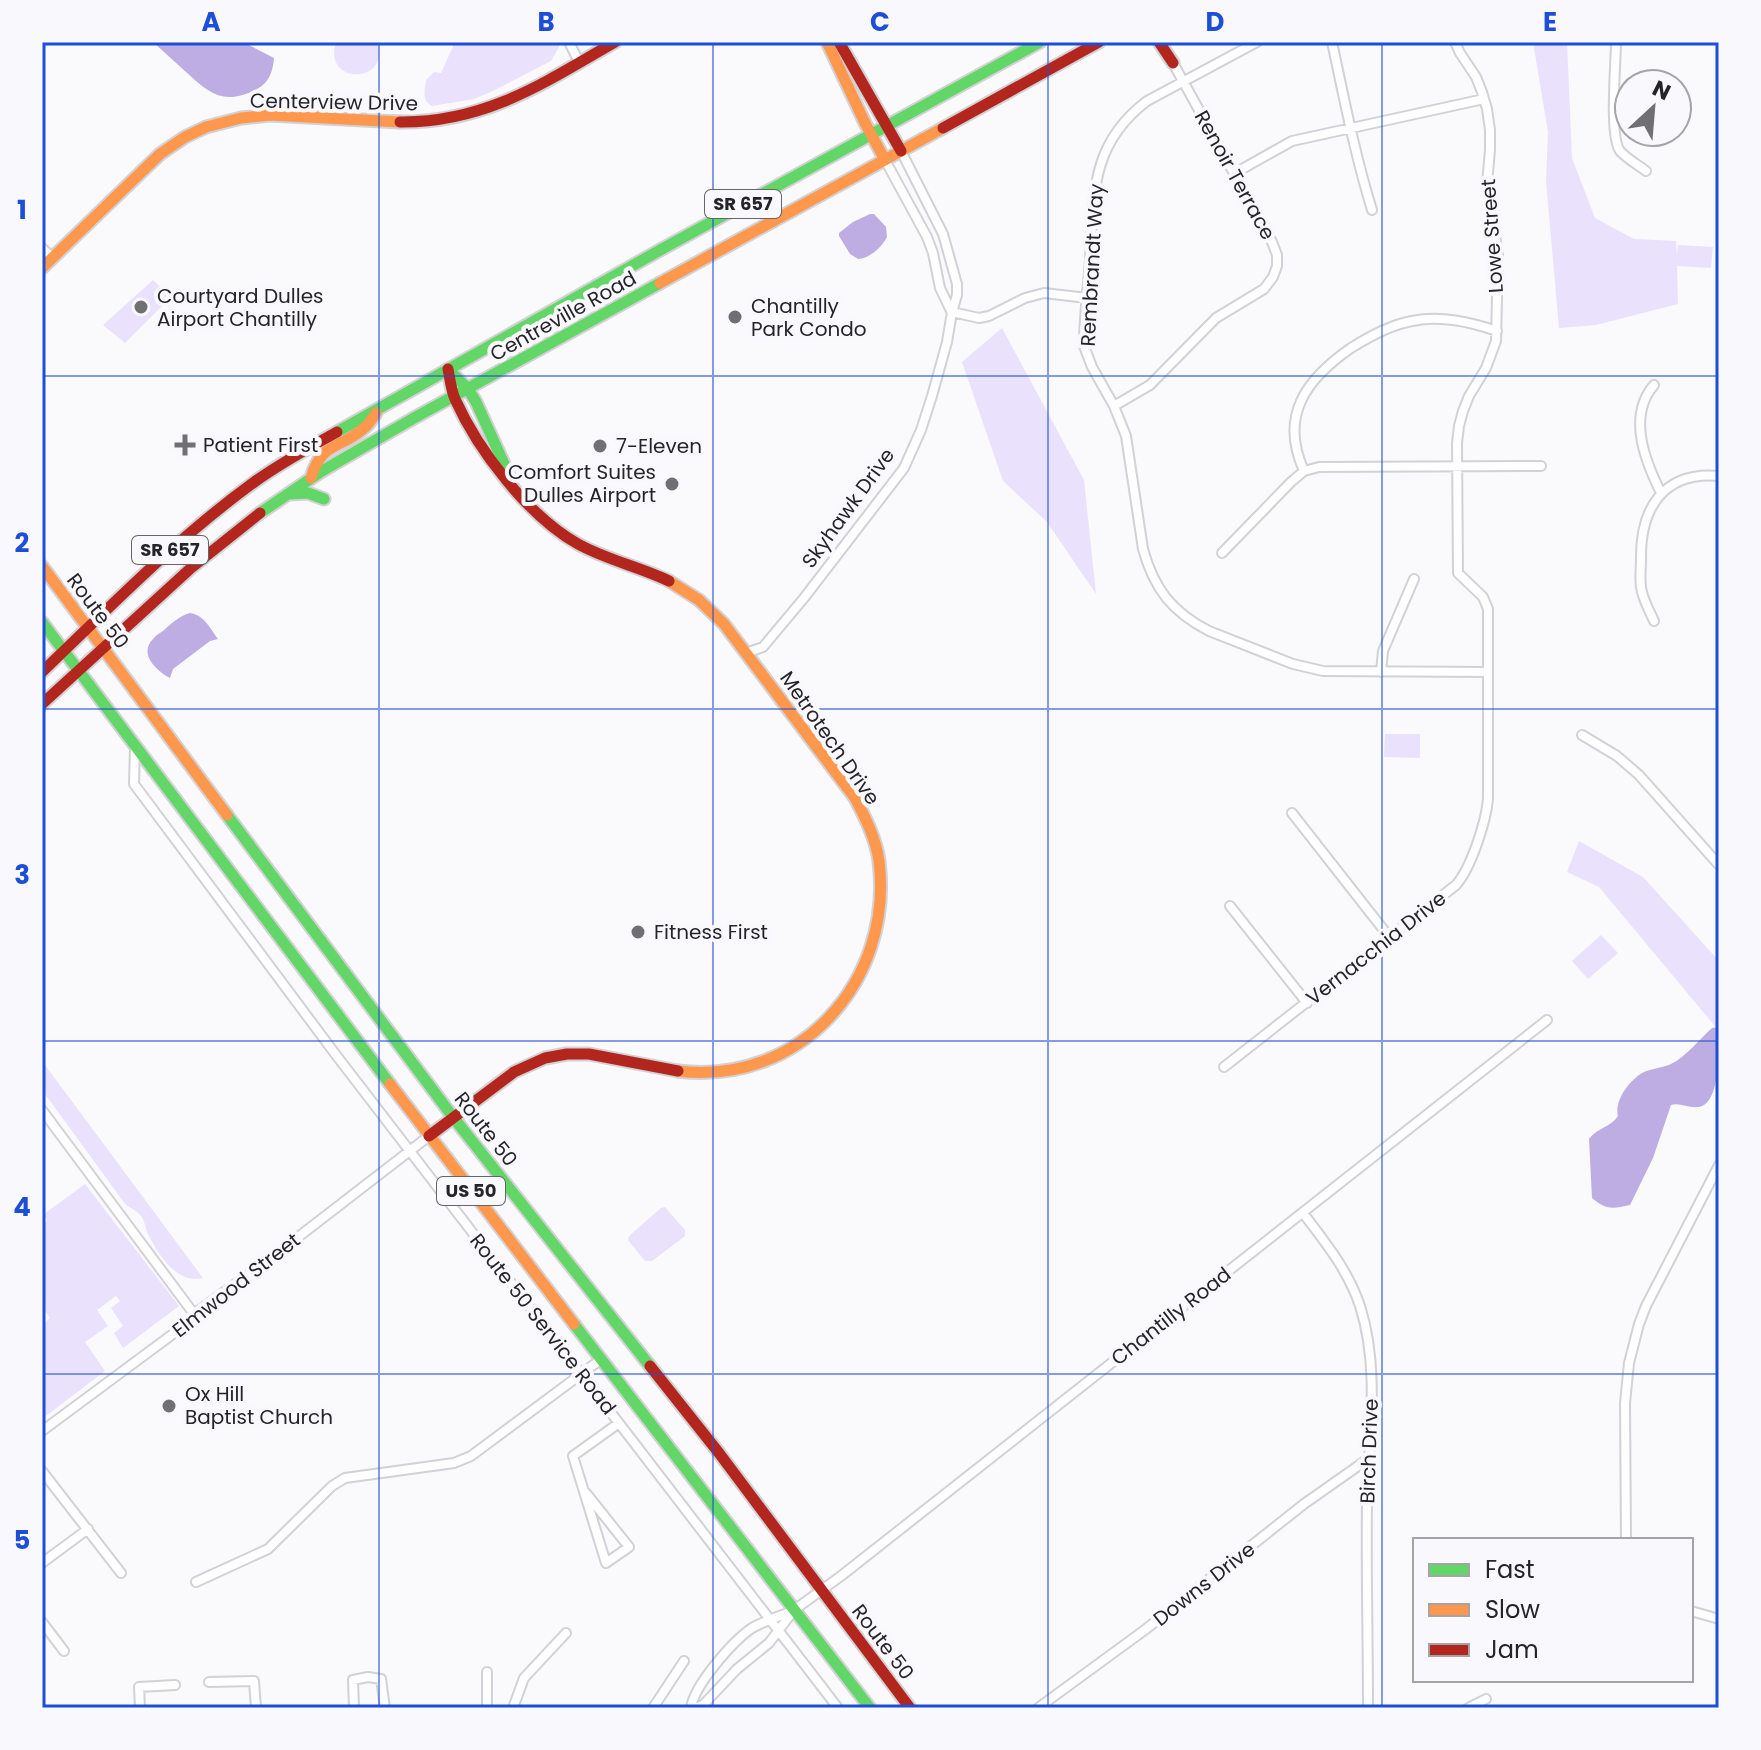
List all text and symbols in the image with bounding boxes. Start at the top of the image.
text: A [201,4,221,40]
text: B [537,4,555,40]
text: C [870,4,890,40]
text: D [1206,4,1225,40]
text: E [1543,4,1557,40]
north arrow [1613,68,1693,148]
text: N [1647,73,1676,108]
street label: Centerview Drive [250,87,418,117]
street label: Renoir Terrace [1188,105,1282,245]
street label: Lowe Street [1474,178,1510,294]
street label: Rembrandt Way [1074,183,1110,347]
road number: SR 657 [705,190,781,218]
text: 1 [17,192,27,228]
street label: Centreville Road [485,264,641,368]
place label: Courtyard Dulles Airport Chantilly [157,282,324,333]
place label: Chantilly Park Condo [751,292,867,343]
marker: Courtyard Dulles Airport Chantilly [132,298,150,316]
marker: Chantilly Park Condo [726,308,744,326]
place label: Patient First [203,431,318,459]
place label: 7-Eleven [616,432,702,460]
marker: Patient First [174,434,196,456]
marker: 7-Eleven [591,437,609,455]
street label: Skyhawk Drive [795,442,901,574]
place label: Comfort Suites Dulles Airport [508,458,656,509]
marker: Comfort Suites Dulles Airport [663,475,681,493]
text: 2 [15,525,30,561]
road number: SR 657 [132,536,208,564]
street label: Route 50 [60,567,136,655]
street label: Metrotech Drive [773,666,887,810]
text: 3 [14,857,30,893]
street label: Vernacchia Drive [1300,884,1452,1012]
place label: Fitness First [654,918,768,946]
marker: Fitness First [629,923,647,941]
street label: Route 50 [448,1086,524,1172]
road number: US 50 [437,1177,505,1205]
text: 4 [13,1189,31,1225]
street label: Elmwood Street [166,1226,306,1344]
street label: Route 50 Service Road [463,1228,623,1420]
street label: Chantilly Road [1105,1260,1237,1372]
place label: Ox Hill Baptist Church [185,1380,333,1431]
marker: Ox Hill Baptist Church [160,1397,178,1415]
street label: Birch Drive [1353,1398,1385,1504]
text: 5 [14,1522,30,1558]
street label: Downs Drive [1147,1535,1261,1633]
legend [1413,1538,1693,1682]
text: Fast [1485,1553,1535,1586]
text: Slow [1485,1593,1540,1626]
street label: Route 50 [845,1598,921,1686]
text: Jam [1485,1633,1539,1666]

